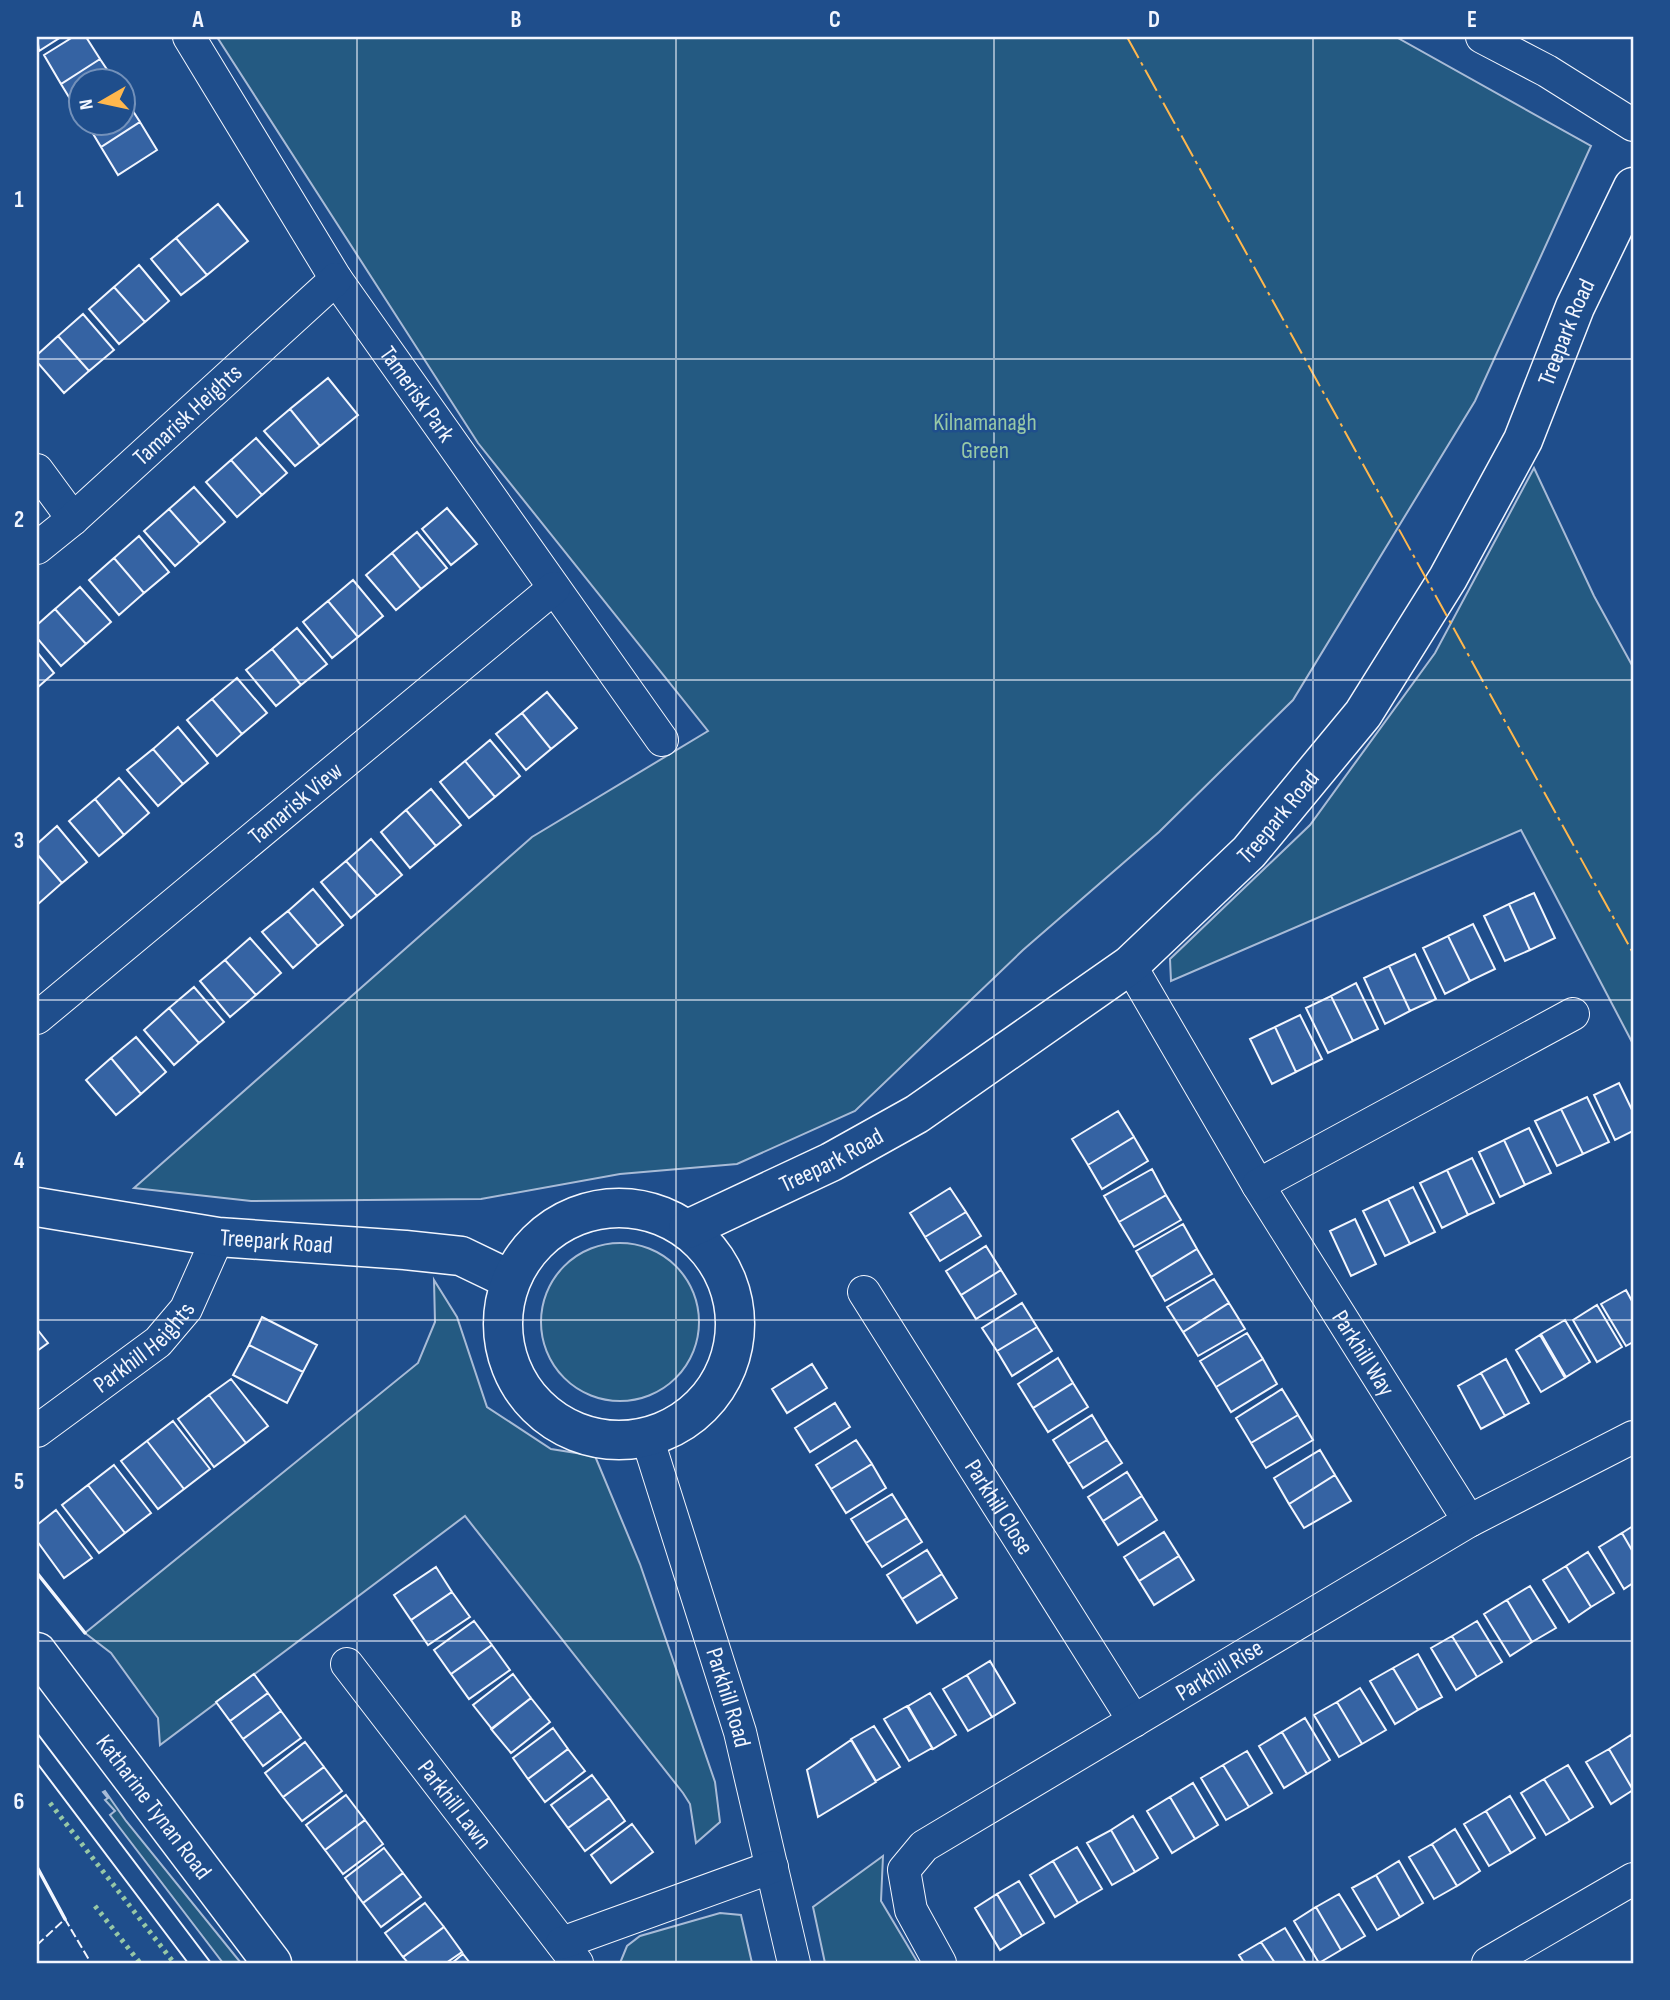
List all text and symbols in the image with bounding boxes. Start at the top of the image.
text: A [192,6,205,34]
text: B [511,6,522,34]
text: C [829,6,841,34]
text: D [1148,6,1160,34]
text: E [1467,6,1477,34]
north arrow [66,66,136,136]
text: N [75,98,99,111]
text: 1 [14,186,24,214]
street label: Treepark Road [1531,274,1601,390]
street label: Tamerisk Park [374,340,461,448]
street label: Tamarisk Heights [127,358,248,472]
park label: Kilnamanagh Green [933,408,1037,465]
text: 2 [14,506,24,534]
street label: Tamarisk View [242,756,348,851]
street label: Treepark Road [1231,764,1325,870]
text: 3 [14,827,24,855]
street label: Treepark Road [775,1121,888,1199]
text: 4 [14,1147,25,1175]
street label: Treepark Road [219,1223,334,1259]
street label: Parkhill Heights [88,1299,201,1399]
street label: Parkhill Way [1326,1305,1401,1401]
street label: Parkhill Close [959,1454,1040,1560]
text: 5 [14,1468,24,1496]
street label: Parkhill Rise [1170,1633,1268,1707]
street label: Parkhill Road [700,1644,758,1750]
street label: Katharine Tynan Road [90,1729,218,1885]
street label: Parkhill Lawn [412,1754,498,1855]
text: 6 [14,1788,24,1816]

